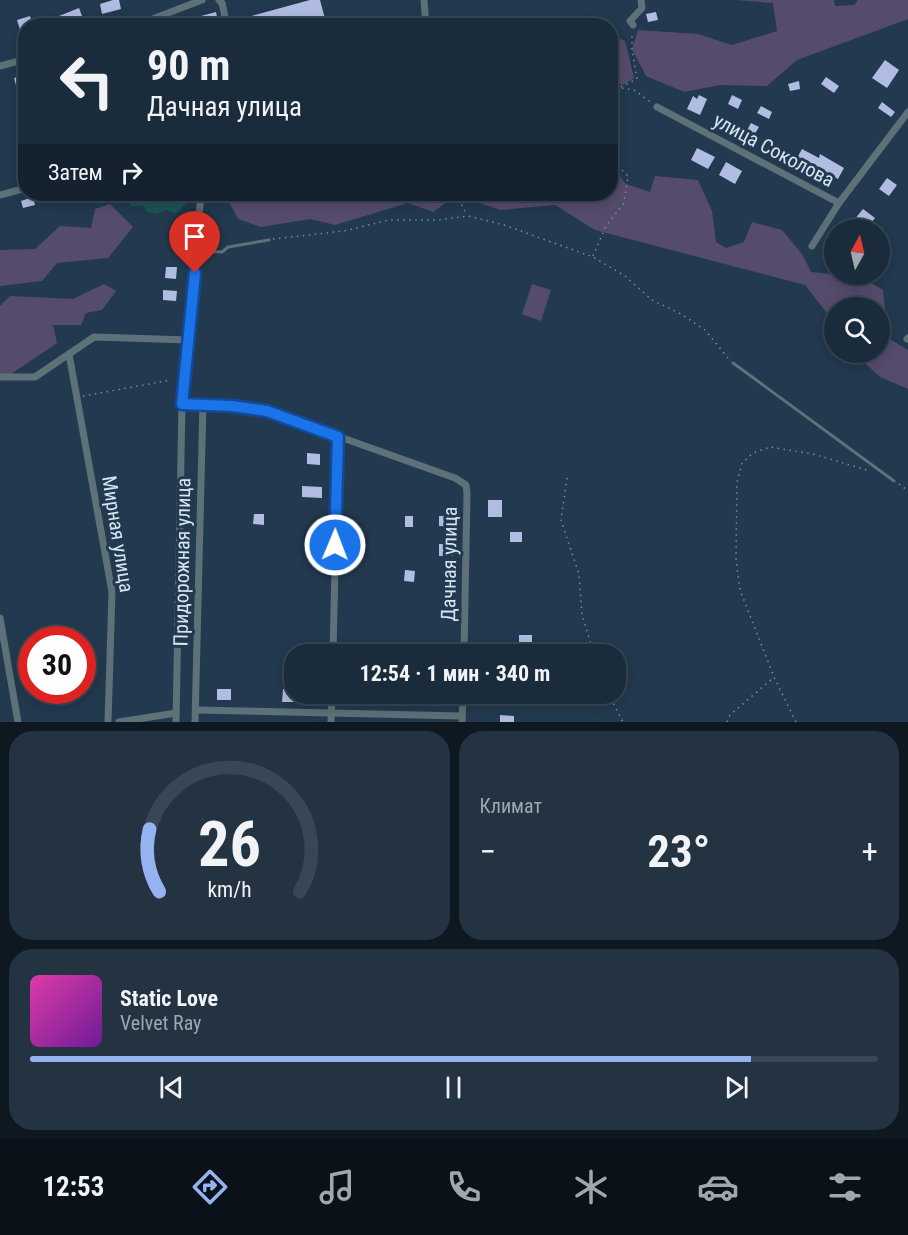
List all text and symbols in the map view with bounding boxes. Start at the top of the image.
text: 90 m [147,41,230,90]
icon: left [48,42,126,120]
text: Дачная улица [147,91,302,123]
street label: улица Соколова [709,108,839,192]
icon: right [115,156,148,189]
text: Затем [48,160,103,185]
pin [169,211,220,273]
north arrow [824,219,890,285]
map controls [824,219,890,363]
icon: arrive [178,220,211,253]
button: search [824,297,890,363]
street label: Мирная улица [97,474,139,594]
street label: Придорожная улица [169,478,195,646]
street label: Дачная улица [436,506,462,622]
position arrow [303,513,367,577]
speed limit sign: 30 [18,626,96,704]
text: 12:54 · 1 мин · 340 m [360,661,550,686]
text: Климат [480,794,542,818]
text: 26 [198,808,261,881]
text: 23° [647,825,710,878]
text: − [480,832,496,871]
text: + [862,832,878,871]
text: km/h [207,878,251,903]
text: Static Love [120,986,218,1011]
text: Velvet Ray [120,1011,201,1035]
icon: previous [155,1071,188,1104]
icon: pause [437,1071,470,1104]
icon: next [720,1071,753,1104]
icon: directions [189,1166,231,1208]
icon: music [316,1166,358,1208]
icon: phone [443,1166,485,1208]
icon: climate [570,1166,612,1208]
icon: car [697,1166,739,1208]
icon: filters [824,1166,866,1208]
text: 12:53 [42,1171,104,1203]

